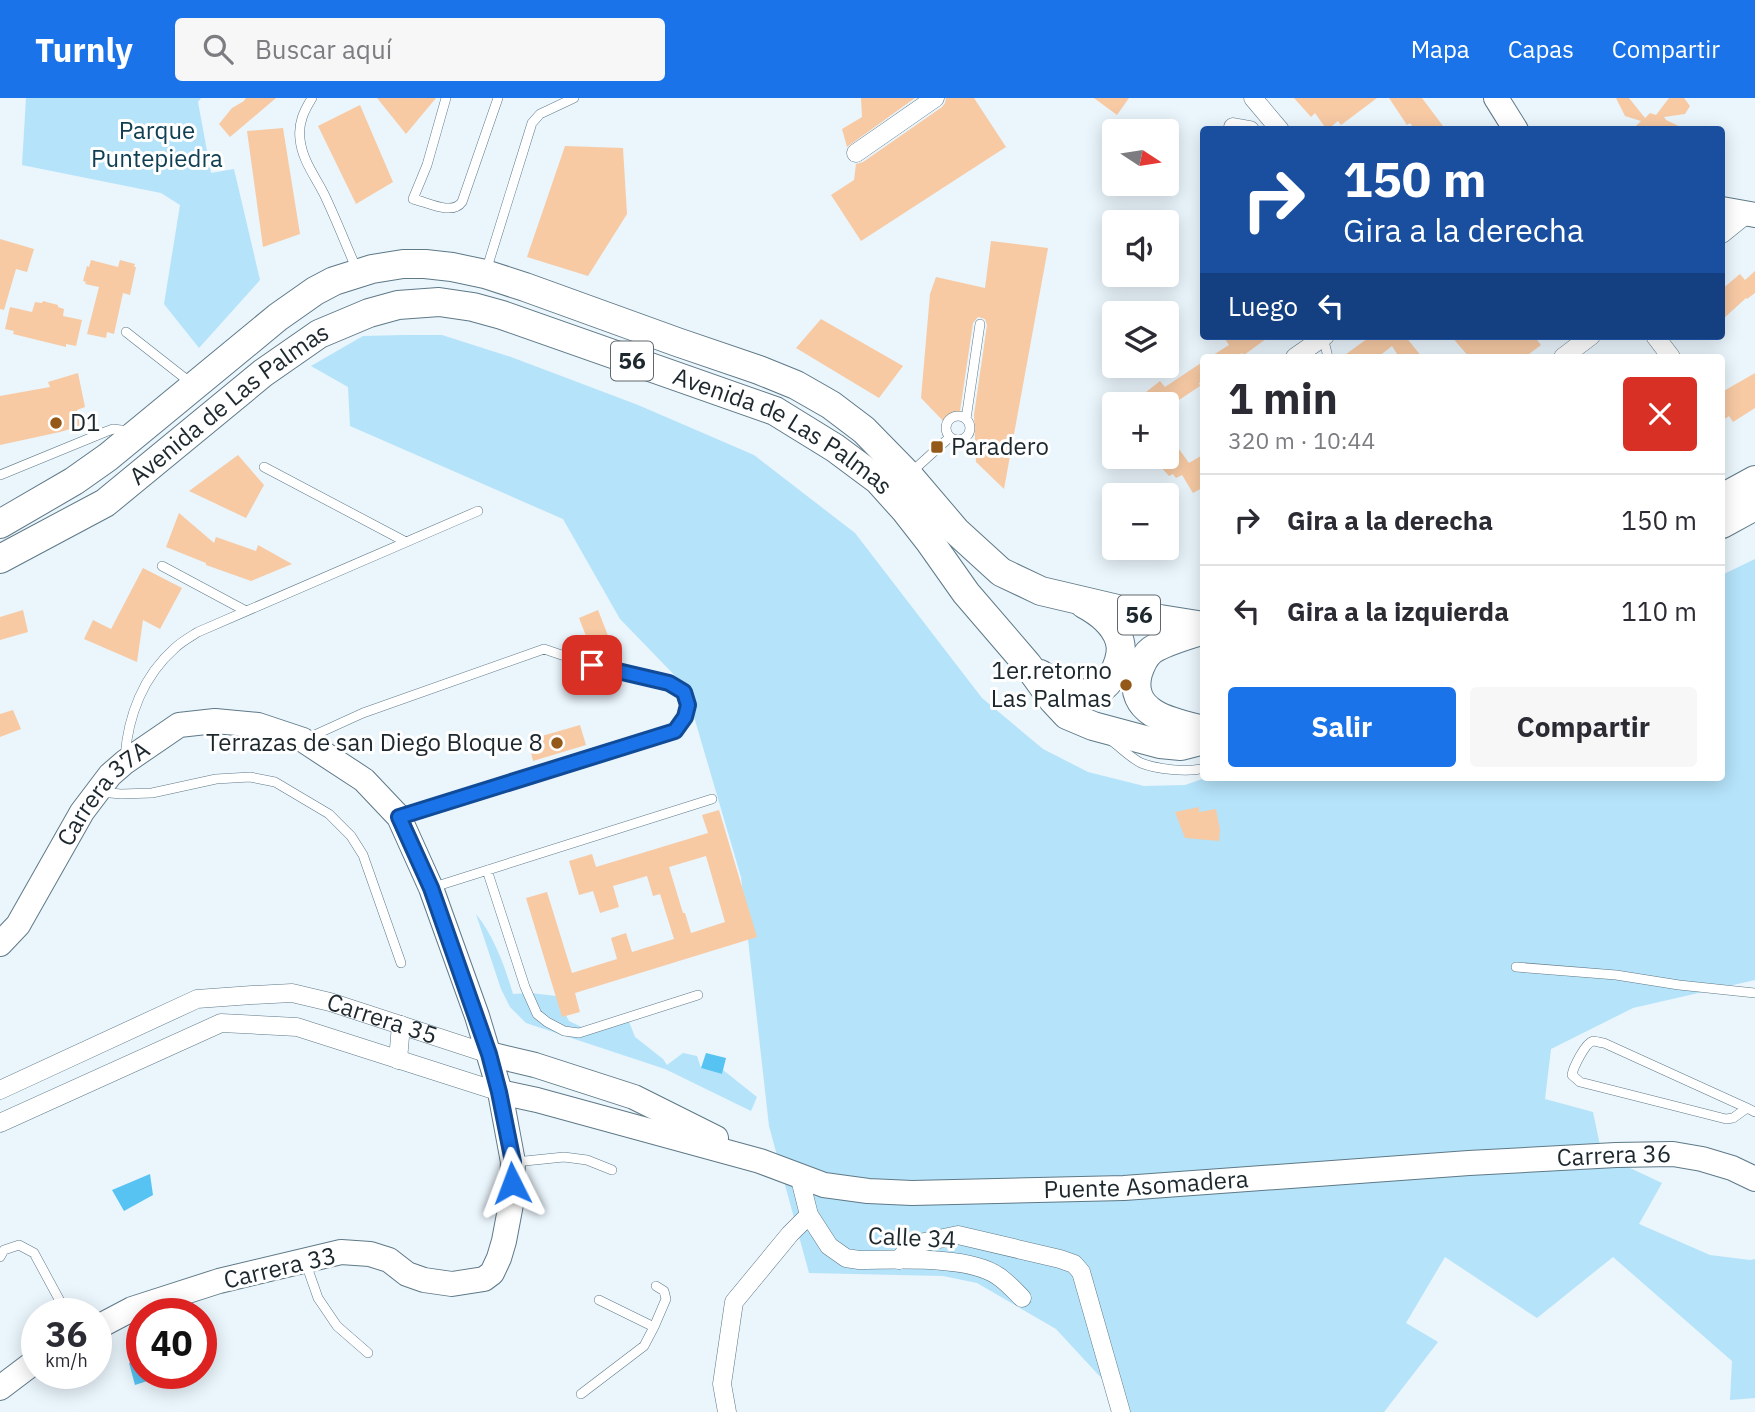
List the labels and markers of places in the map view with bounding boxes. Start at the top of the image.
place label: D1 [70,406,101,438]
marker: D1 [48,415,64,431]
place label: Paradero [951,430,1049,462]
marker: Paradero [929,439,945,455]
pin [562,635,622,695]
place label: 1er.retorno Las Palmas [991,654,1112,714]
marker: 1er.retorno Las Palmas [1118,677,1134,693]
place label: Terrazas de san Diego Bloque 8 [206,726,543,758]
marker: Terrazas de san Diego Bloque 8 [549,735,565,751]

